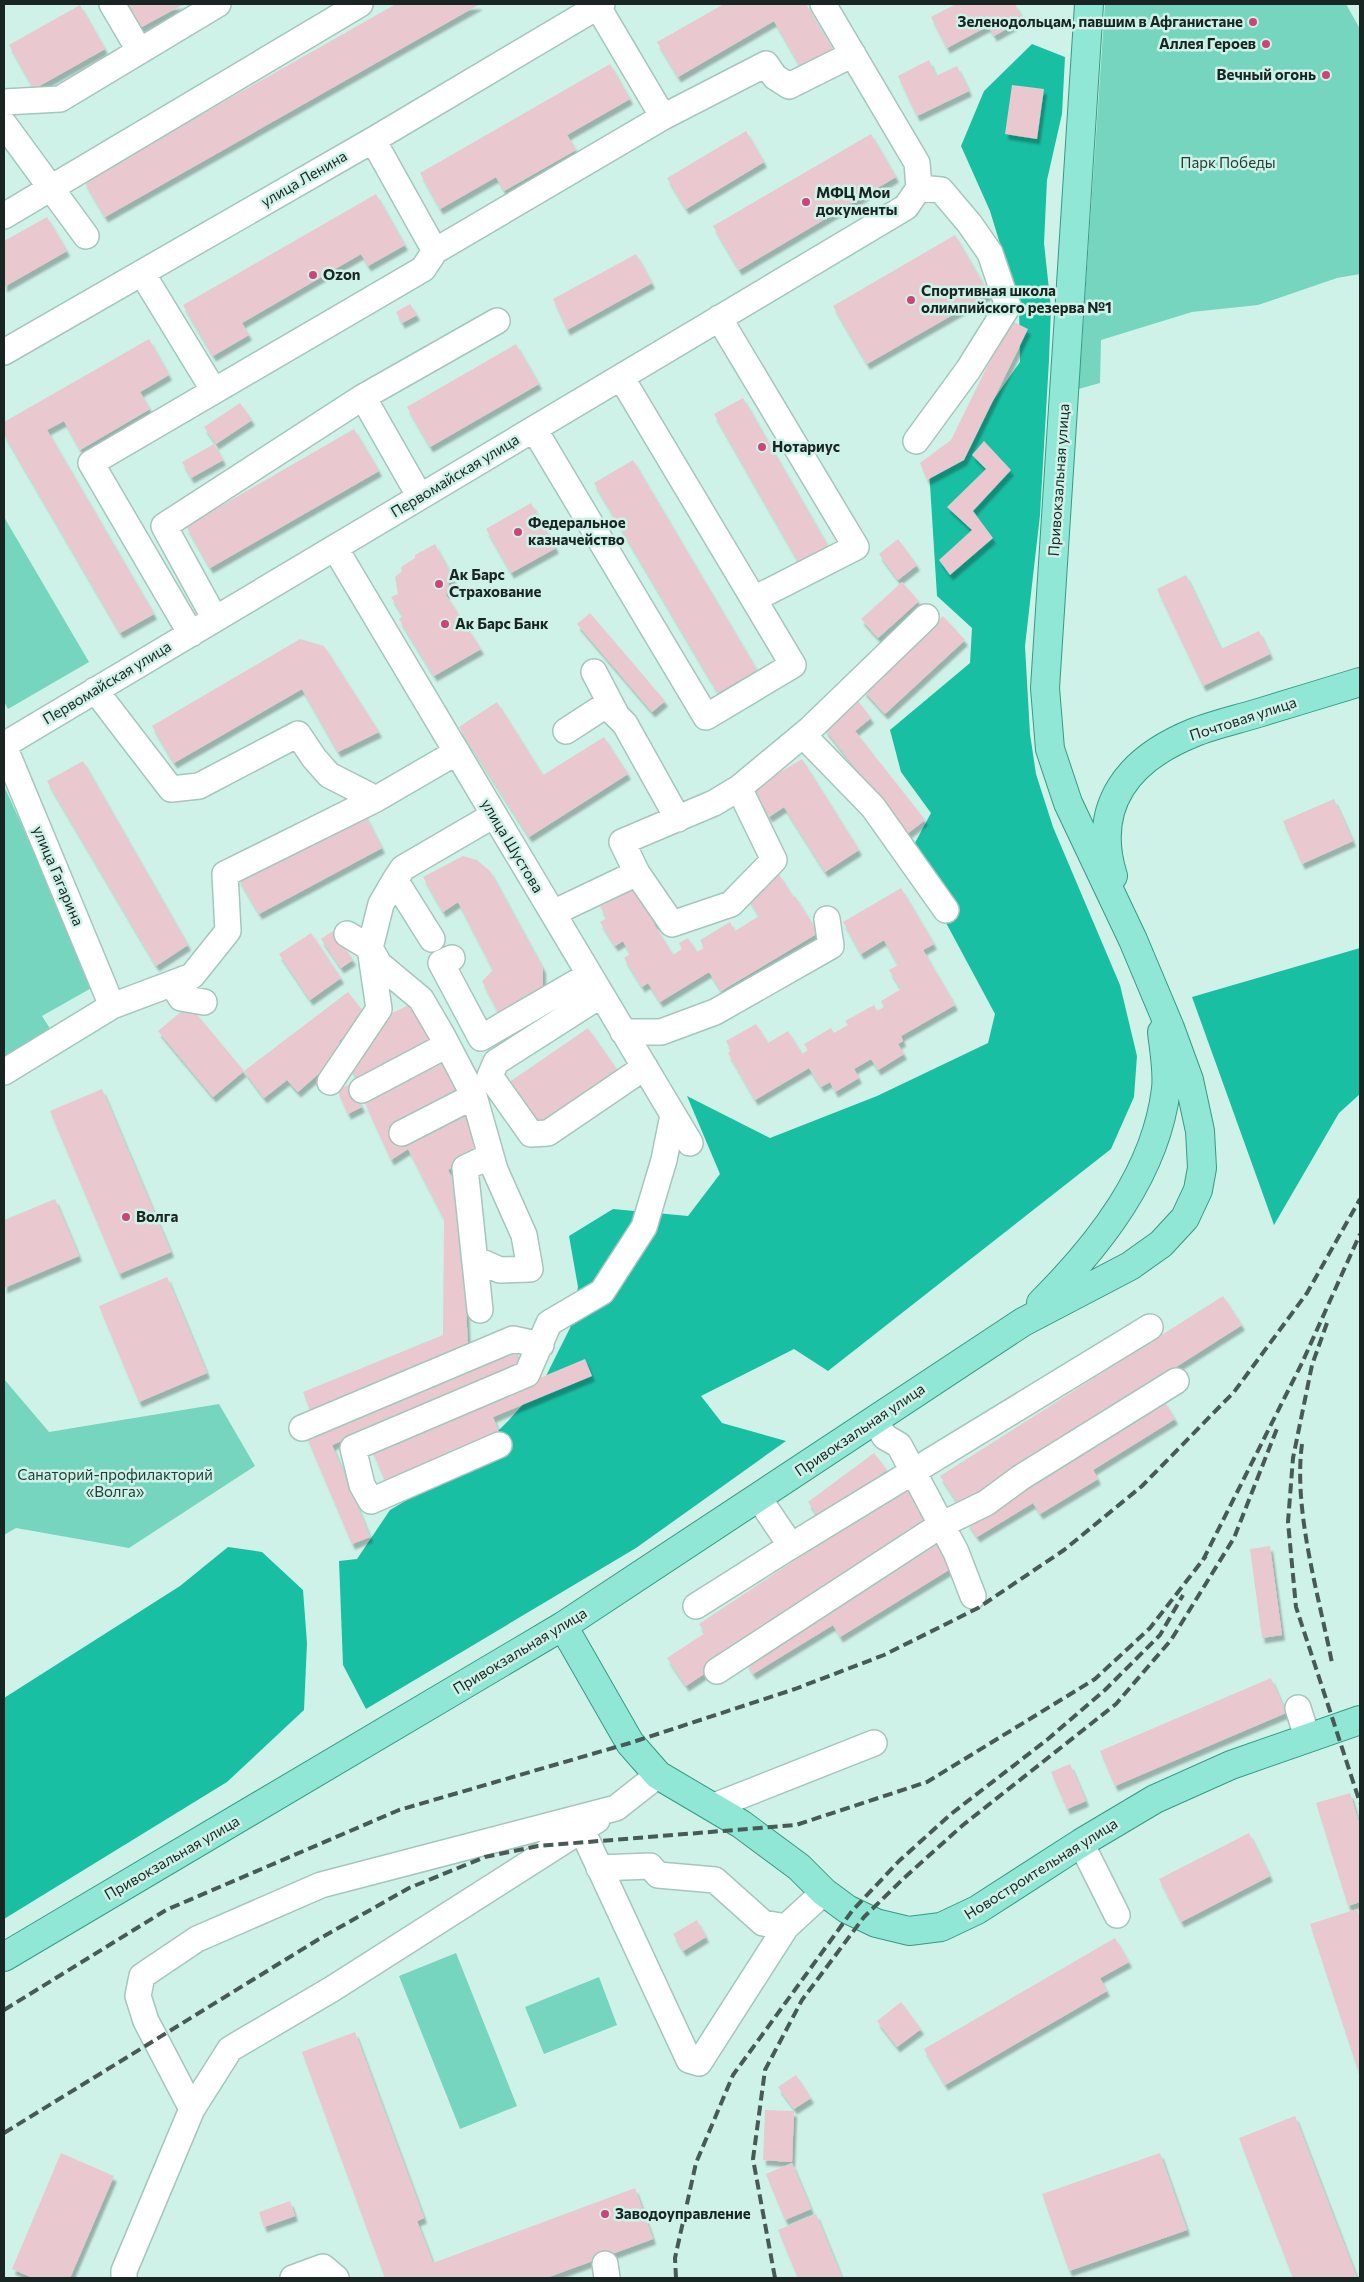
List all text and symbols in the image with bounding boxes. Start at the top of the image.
place label: Зеленодольцам, павшим в Афганистане [958,12,1243,30]
marker: Зеленодольцам, павшим в Афганистане [1247,16,1259,28]
place label: Аллея Героев [1159,34,1256,52]
marker: Аллея Героев [1260,38,1272,50]
place label: Вечный огонь [1217,65,1316,83]
marker: Вечный огонь [1320,69,1332,81]
street label: улица Ленина [257,146,350,210]
park label: Парк Победы [1180,153,1276,171]
place label: МФЦ Мои документы [816,183,897,218]
marker: МФЦ Мои документы [800,196,812,208]
place label: Ozon [323,265,361,283]
marker: Ozon [307,269,319,281]
place label: Спортивная школа олимпийского резерва №1 [921,281,1112,316]
marker: Спортивная школа олимпийского резерва №1 [905,294,917,306]
street label: Привокзальная улица [1044,403,1072,557]
street label: Первомайская улица [387,430,522,521]
place label: Нотариус [772,437,840,455]
marker: Нотариус [756,441,768,453]
place label: Федеральное казначейство [528,513,626,548]
marker: Федеральное казначейство [512,526,524,538]
place label: Ак Барс Страхование [449,565,541,600]
marker: Ак Барс Страхование [433,578,445,590]
place label: Ак Барс Банк [455,614,549,632]
marker: Ак Барс Банк [439,618,451,630]
street label: Первомайская улица [39,637,174,728]
street label: Почтовая улица [1187,692,1299,744]
street label: улица Шустова [478,795,548,896]
street label: улица Гагарина [30,823,88,928]
place label: Волга [136,1207,178,1225]
marker: Волга [120,1211,132,1223]
street label: Привокзальная улица [791,1379,928,1479]
park label: Санаторий-профилакторий «Волга» [17,1465,213,1500]
street label: Привокзальная улица [449,1603,590,1697]
street label: Привокзальная улица [101,1811,242,1903]
street label: Новостроительная улица [961,1814,1120,1923]
place label: Заводоуправление [615,2204,751,2222]
marker: Заводоуправление [599,2208,611,2220]

